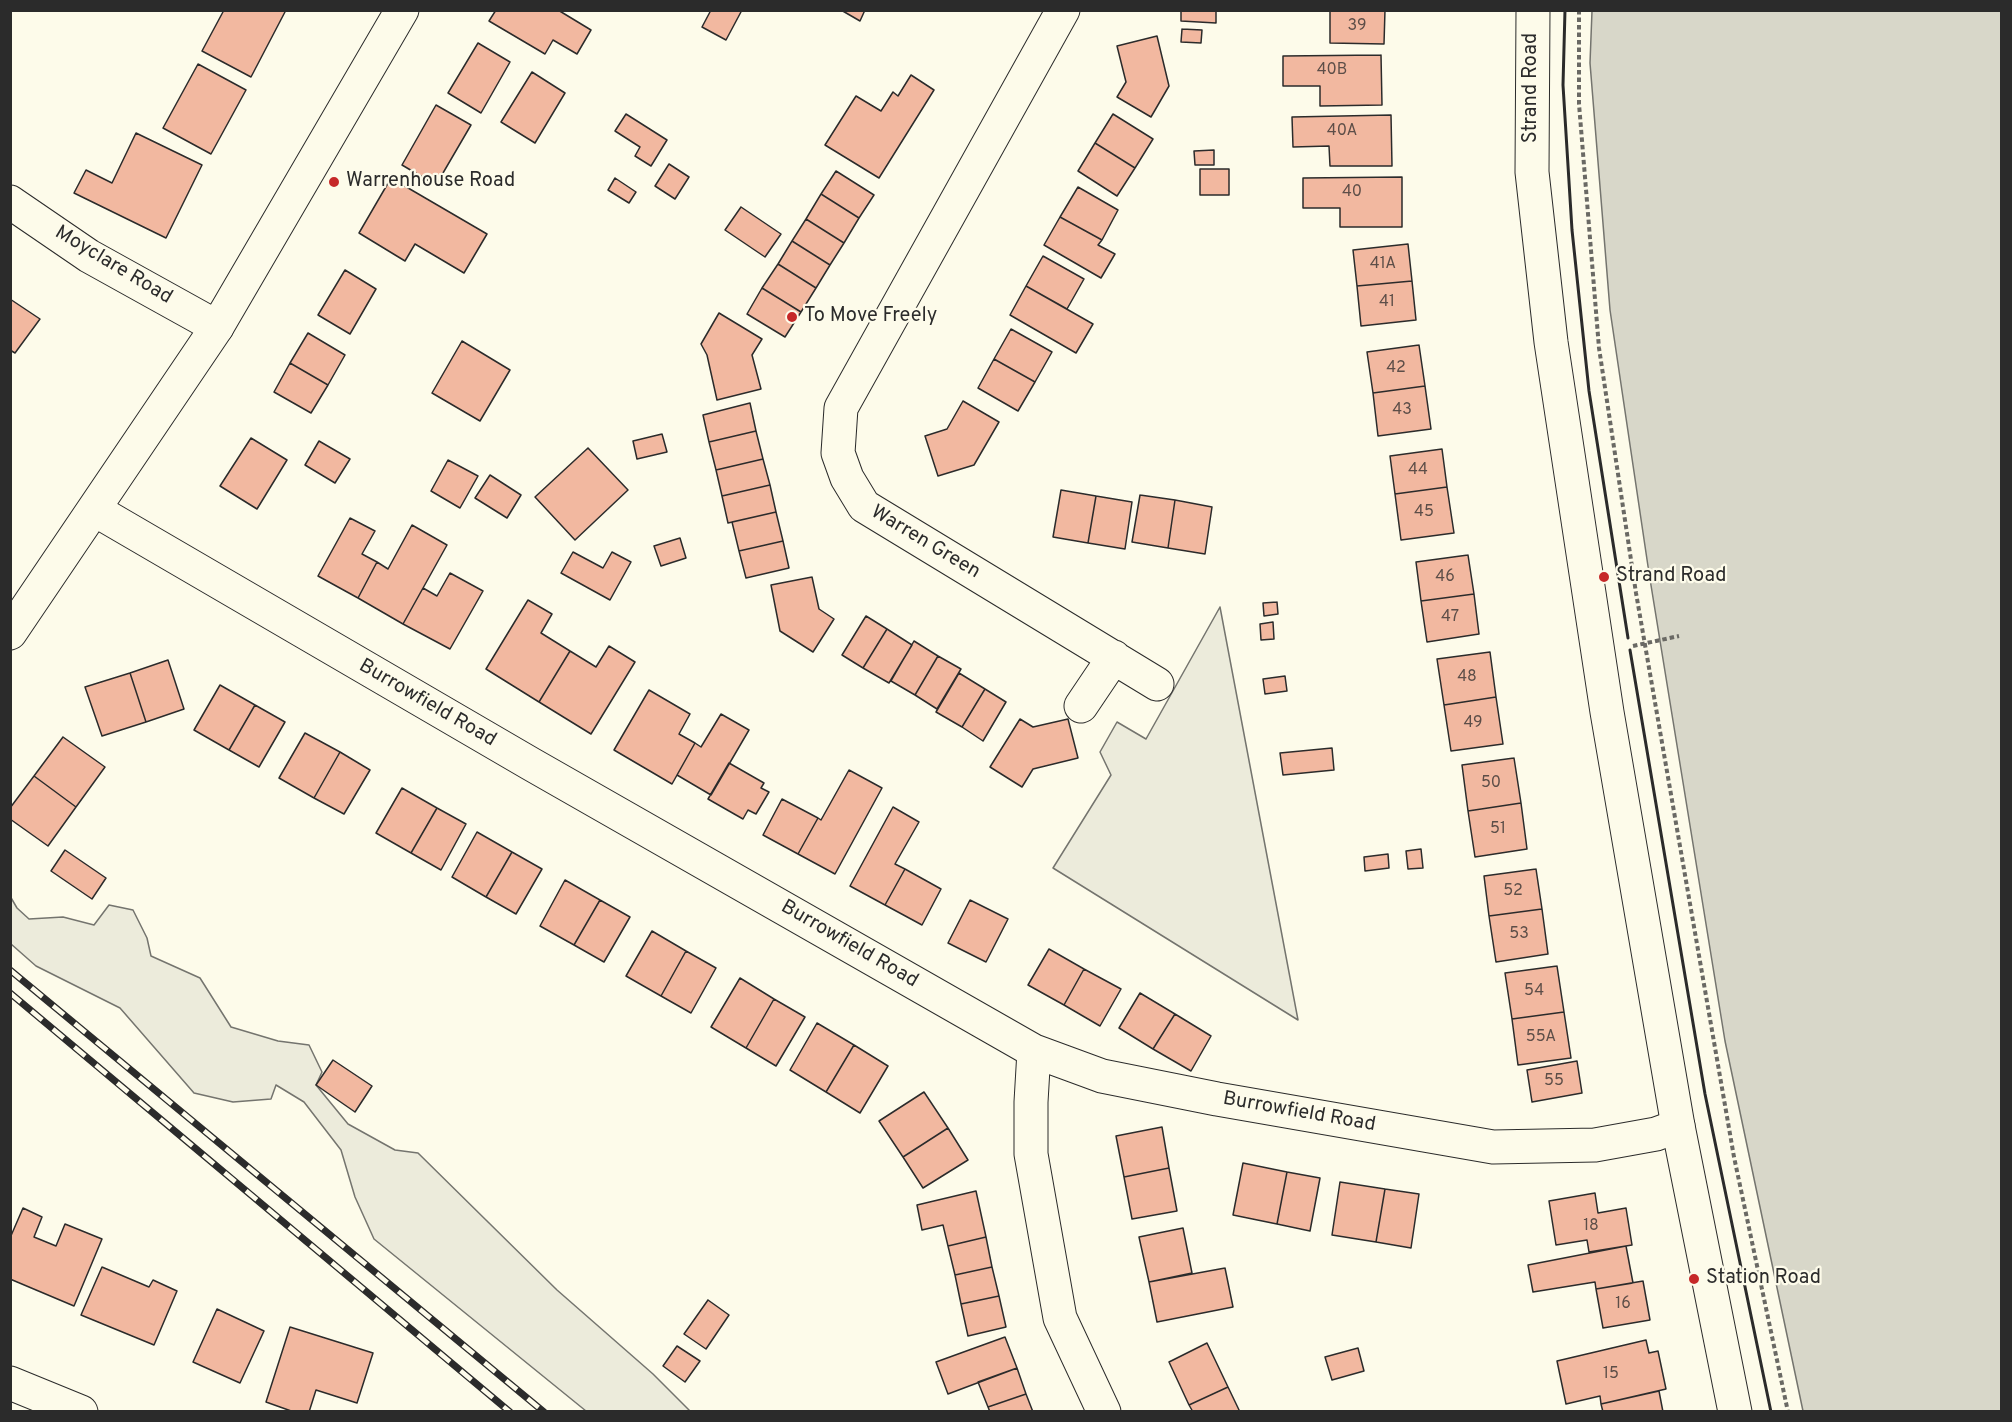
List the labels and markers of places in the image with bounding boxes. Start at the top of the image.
place label: Warrenhouse Road [346,170,515,194]
marker: Warrenhouse Road [327,175,341,189]
place label: To Move Freely [804,305,937,329]
marker: To Move Freely [785,310,799,324]
place label: Strand Road [1616,565,1726,589]
marker: Strand Road [1597,570,1611,584]
place label: Station Road [1706,1267,1821,1291]
marker: Station Road [1687,1272,1701,1286]

